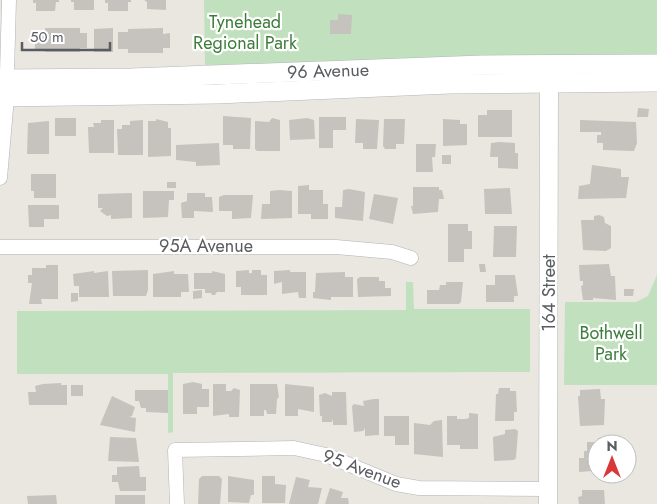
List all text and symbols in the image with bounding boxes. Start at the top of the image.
park label: Tynehead Regional Park [193,9,297,56]
scale bar [22,20,110,52]
text: 50 m [30,26,64,48]
street label: 96 Avenue [286,57,370,85]
street label: 95A Avenue [159,233,253,259]
street label: 164 Street [536,254,562,332]
park label: Bothwell Park [579,320,643,367]
north arrow [587,434,637,484]
text: N [606,436,618,456]
street label: 95 Avenue [319,443,405,495]

